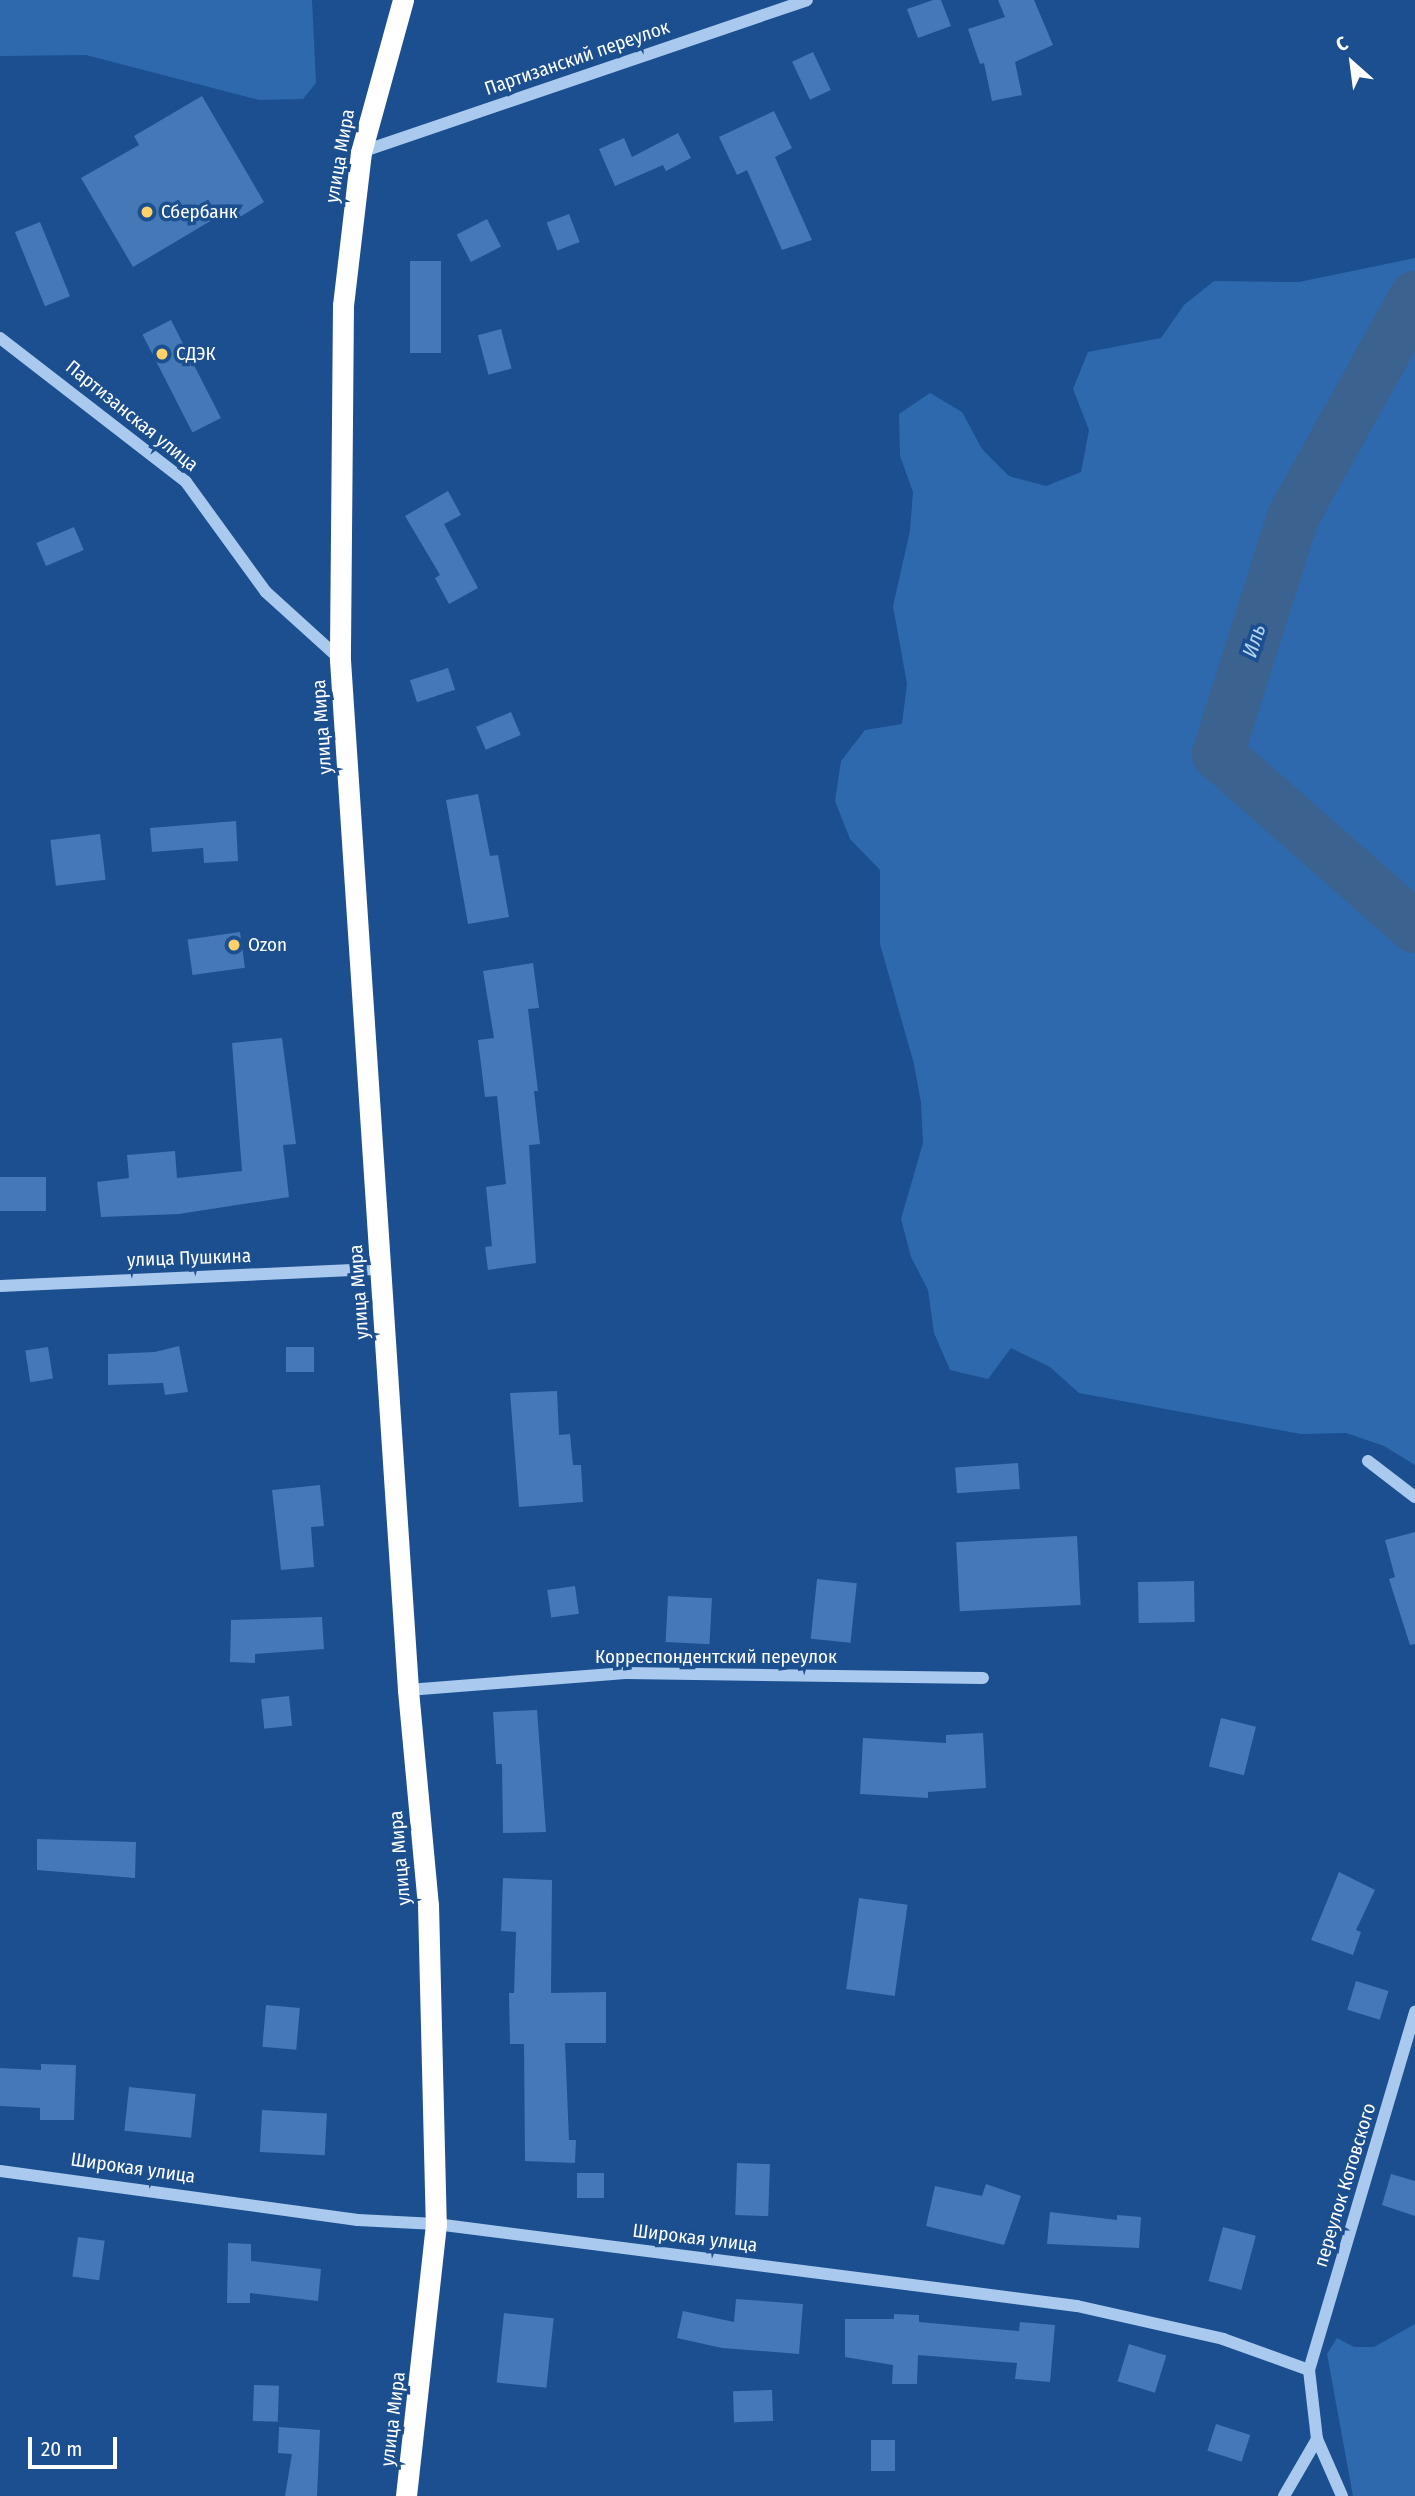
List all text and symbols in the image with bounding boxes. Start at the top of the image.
street label: Партизанский переулок [482,16,672,100]
north arrow [1317,28,1387,98]
text: С [1332,32,1352,57]
street label: улица Мира [321,107,359,205]
place label: Сбербанк [161,201,238,223]
marker: Сбербанк [139,204,155,220]
place label: СДЭК [176,343,216,365]
marker: СДЭК [154,346,170,362]
street label: Партизанская улица [61,356,203,476]
water label: Иль [1237,621,1271,661]
street label: улица Мира [307,679,337,775]
place label: Ozon [248,934,287,956]
marker: Ozon [226,937,242,953]
street label: улица Пушкина [127,1244,251,1272]
street label: улица Мира [344,1244,374,1340]
street label: Корреспондентский переулок [595,1646,837,1668]
street label: улица Мира [385,1810,415,1906]
street label: переулок Котовского [1309,2100,1381,2270]
street label: Широкая улица [69,2148,197,2188]
street label: Широкая улица [631,2219,759,2257]
street label: улица Мира [376,2370,410,2468]
scale bar [32,2422,121,2466]
text: 20 m [41,2436,82,2462]

